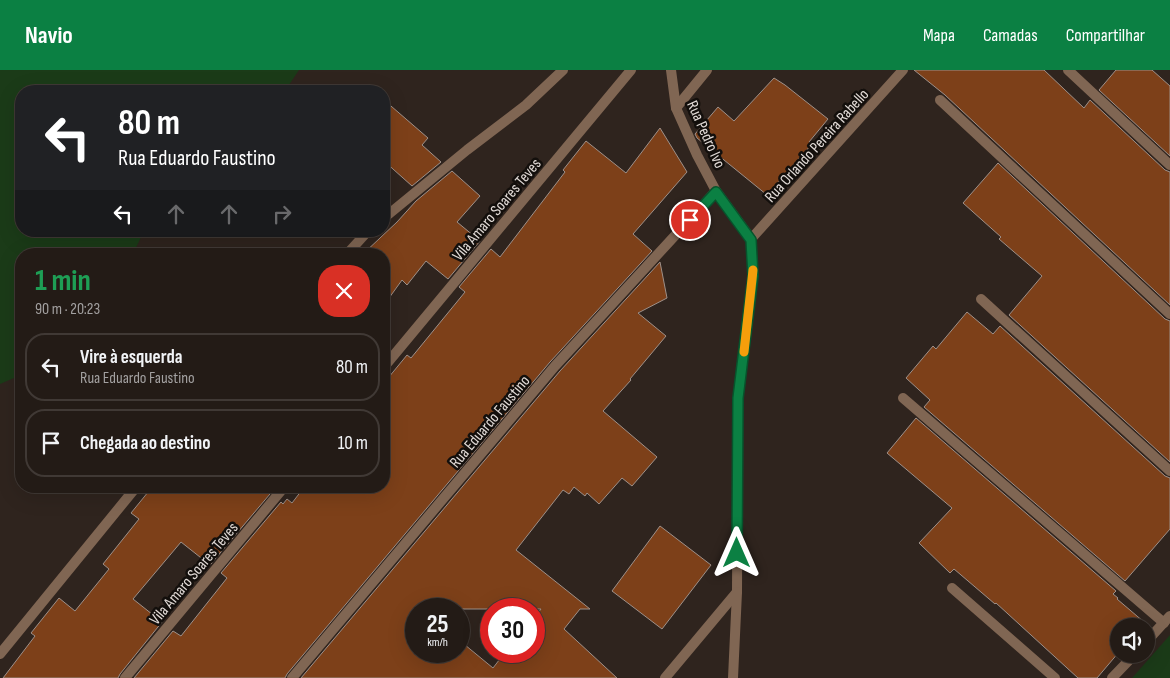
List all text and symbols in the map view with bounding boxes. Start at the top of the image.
text: Navio [25,21,73,50]
text: Mapa [923,25,955,46]
text: Camadas [983,25,1038,46]
text: Compartilhar [1066,25,1145,46]
street label: Rua Orlando Pereira Rabello [761,85,873,207]
street label: Rua Pedro Ivo [682,98,729,171]
text: 80 m [118,102,180,145]
icon: left [35,105,100,170]
text: Rua Eduardo Faustino [118,145,276,172]
street label: Vila Amaro Soares Teves [449,155,546,265]
pin [669,199,711,241]
icon: left [109,200,137,228]
icon: ahead [162,200,190,228]
icon: ahead [215,200,243,228]
icon: right [268,200,296,228]
icon: arrive [676,206,704,234]
text: 1 min [35,263,91,299]
button: close [318,265,370,317]
text: 90 m · 20:23 [35,300,100,319]
text: Vire à esquerda [80,346,182,369]
icon: left [37,353,65,381]
text: 80 m [336,356,368,379]
text: Rua Eduardo Faustino [80,369,195,388]
street label: Rua Eduardo Faustino [446,372,534,472]
icon: arrive [37,429,65,457]
text: Chegada ao destino [80,432,210,455]
text: 10 m [338,432,368,455]
street label: Vila Amaro Soares Teves [146,519,243,629]
position arrow [710,526,762,578]
speed limit sign: 30 [480,598,545,663]
text: 25 [427,609,448,640]
map controls [1110,618,1155,663]
button: sound [1110,618,1155,663]
text: km/h [427,635,448,650]

